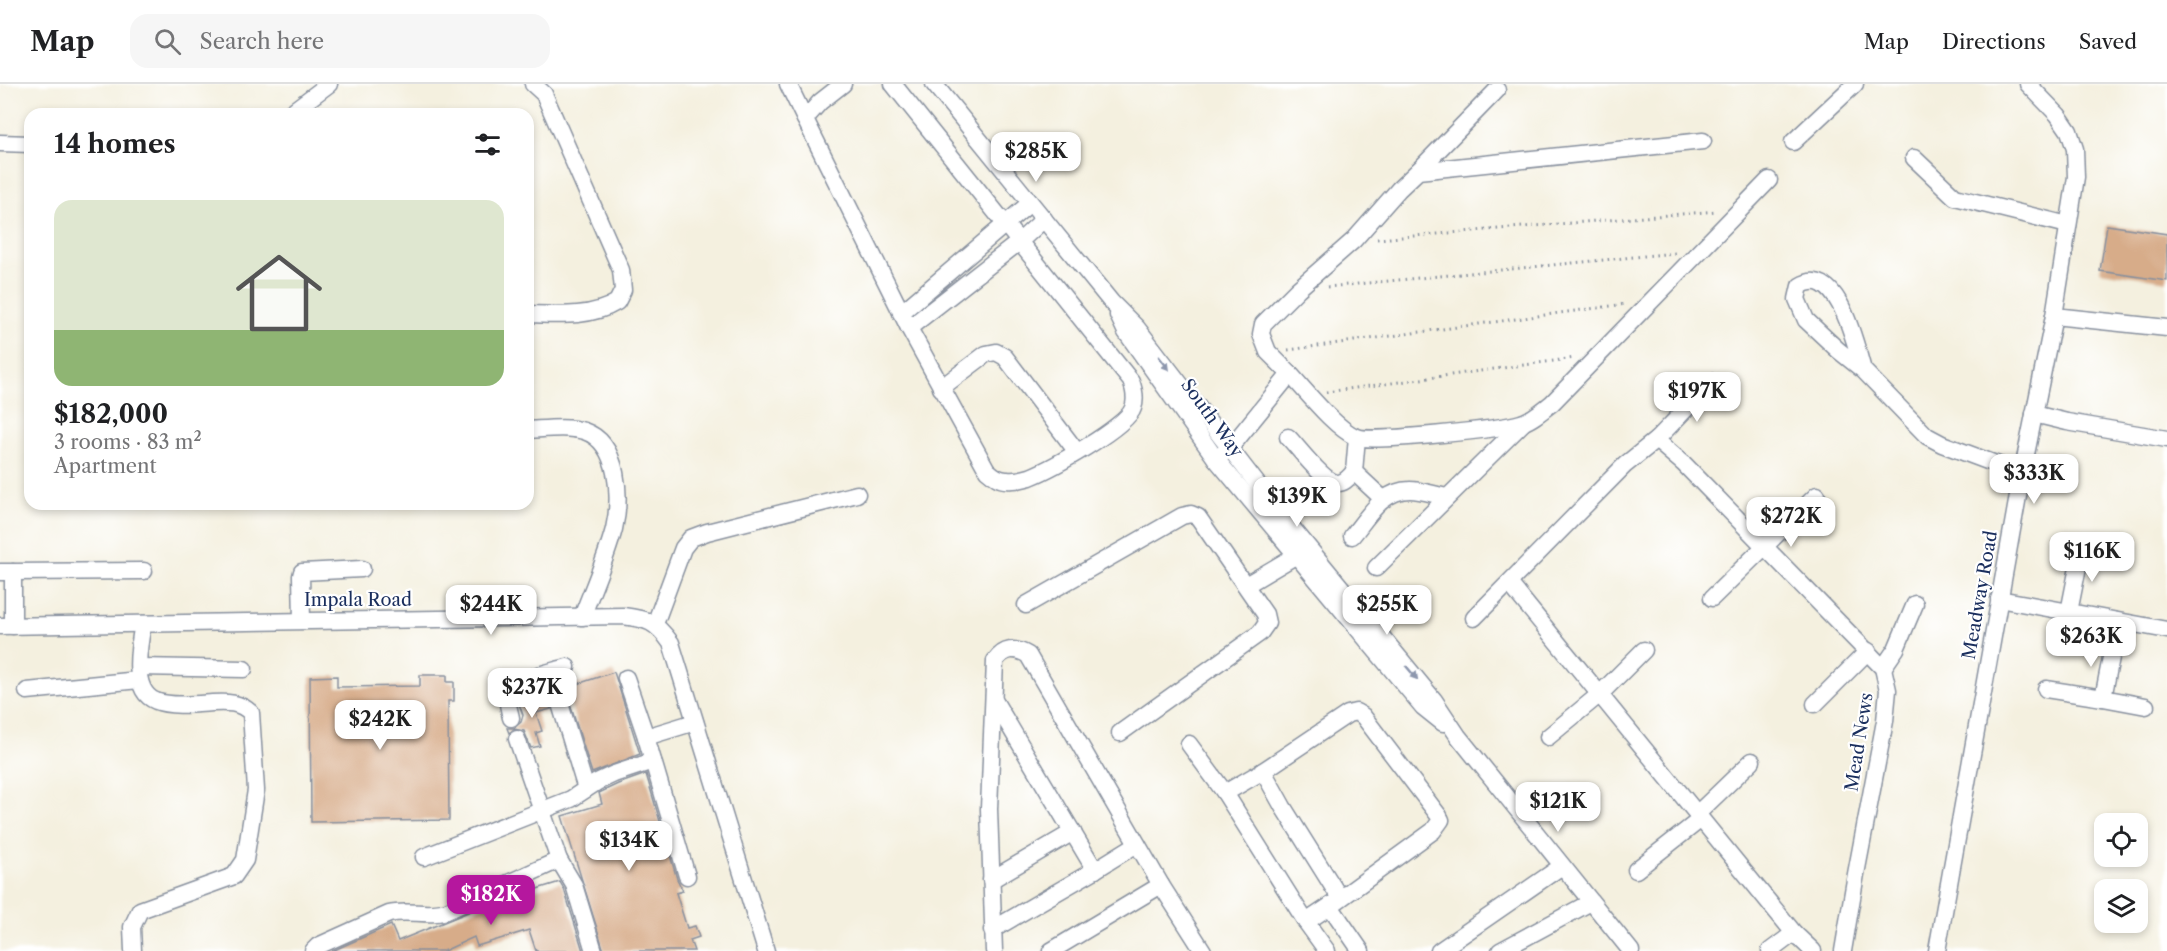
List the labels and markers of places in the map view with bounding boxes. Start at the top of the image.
pin: $285K [994,132,1078,183]
pin: $197K [1655,372,1739,423]
pin: $333K [1992,454,2076,505]
pin: $139K [1255,477,1339,528]
pin: $272K [1749,497,1833,548]
pin: $116K [2050,532,2134,583]
pin: $244K [449,585,533,636]
pin: $255K [1345,585,1429,636]
pin: $263K [2049,617,2133,668]
pin: $237K [490,668,574,719]
pin: $242K [338,700,422,751]
pin: $121K [1516,782,1600,833]
pin: $134K [587,821,671,872]
pin: $182K [449,875,533,926]

